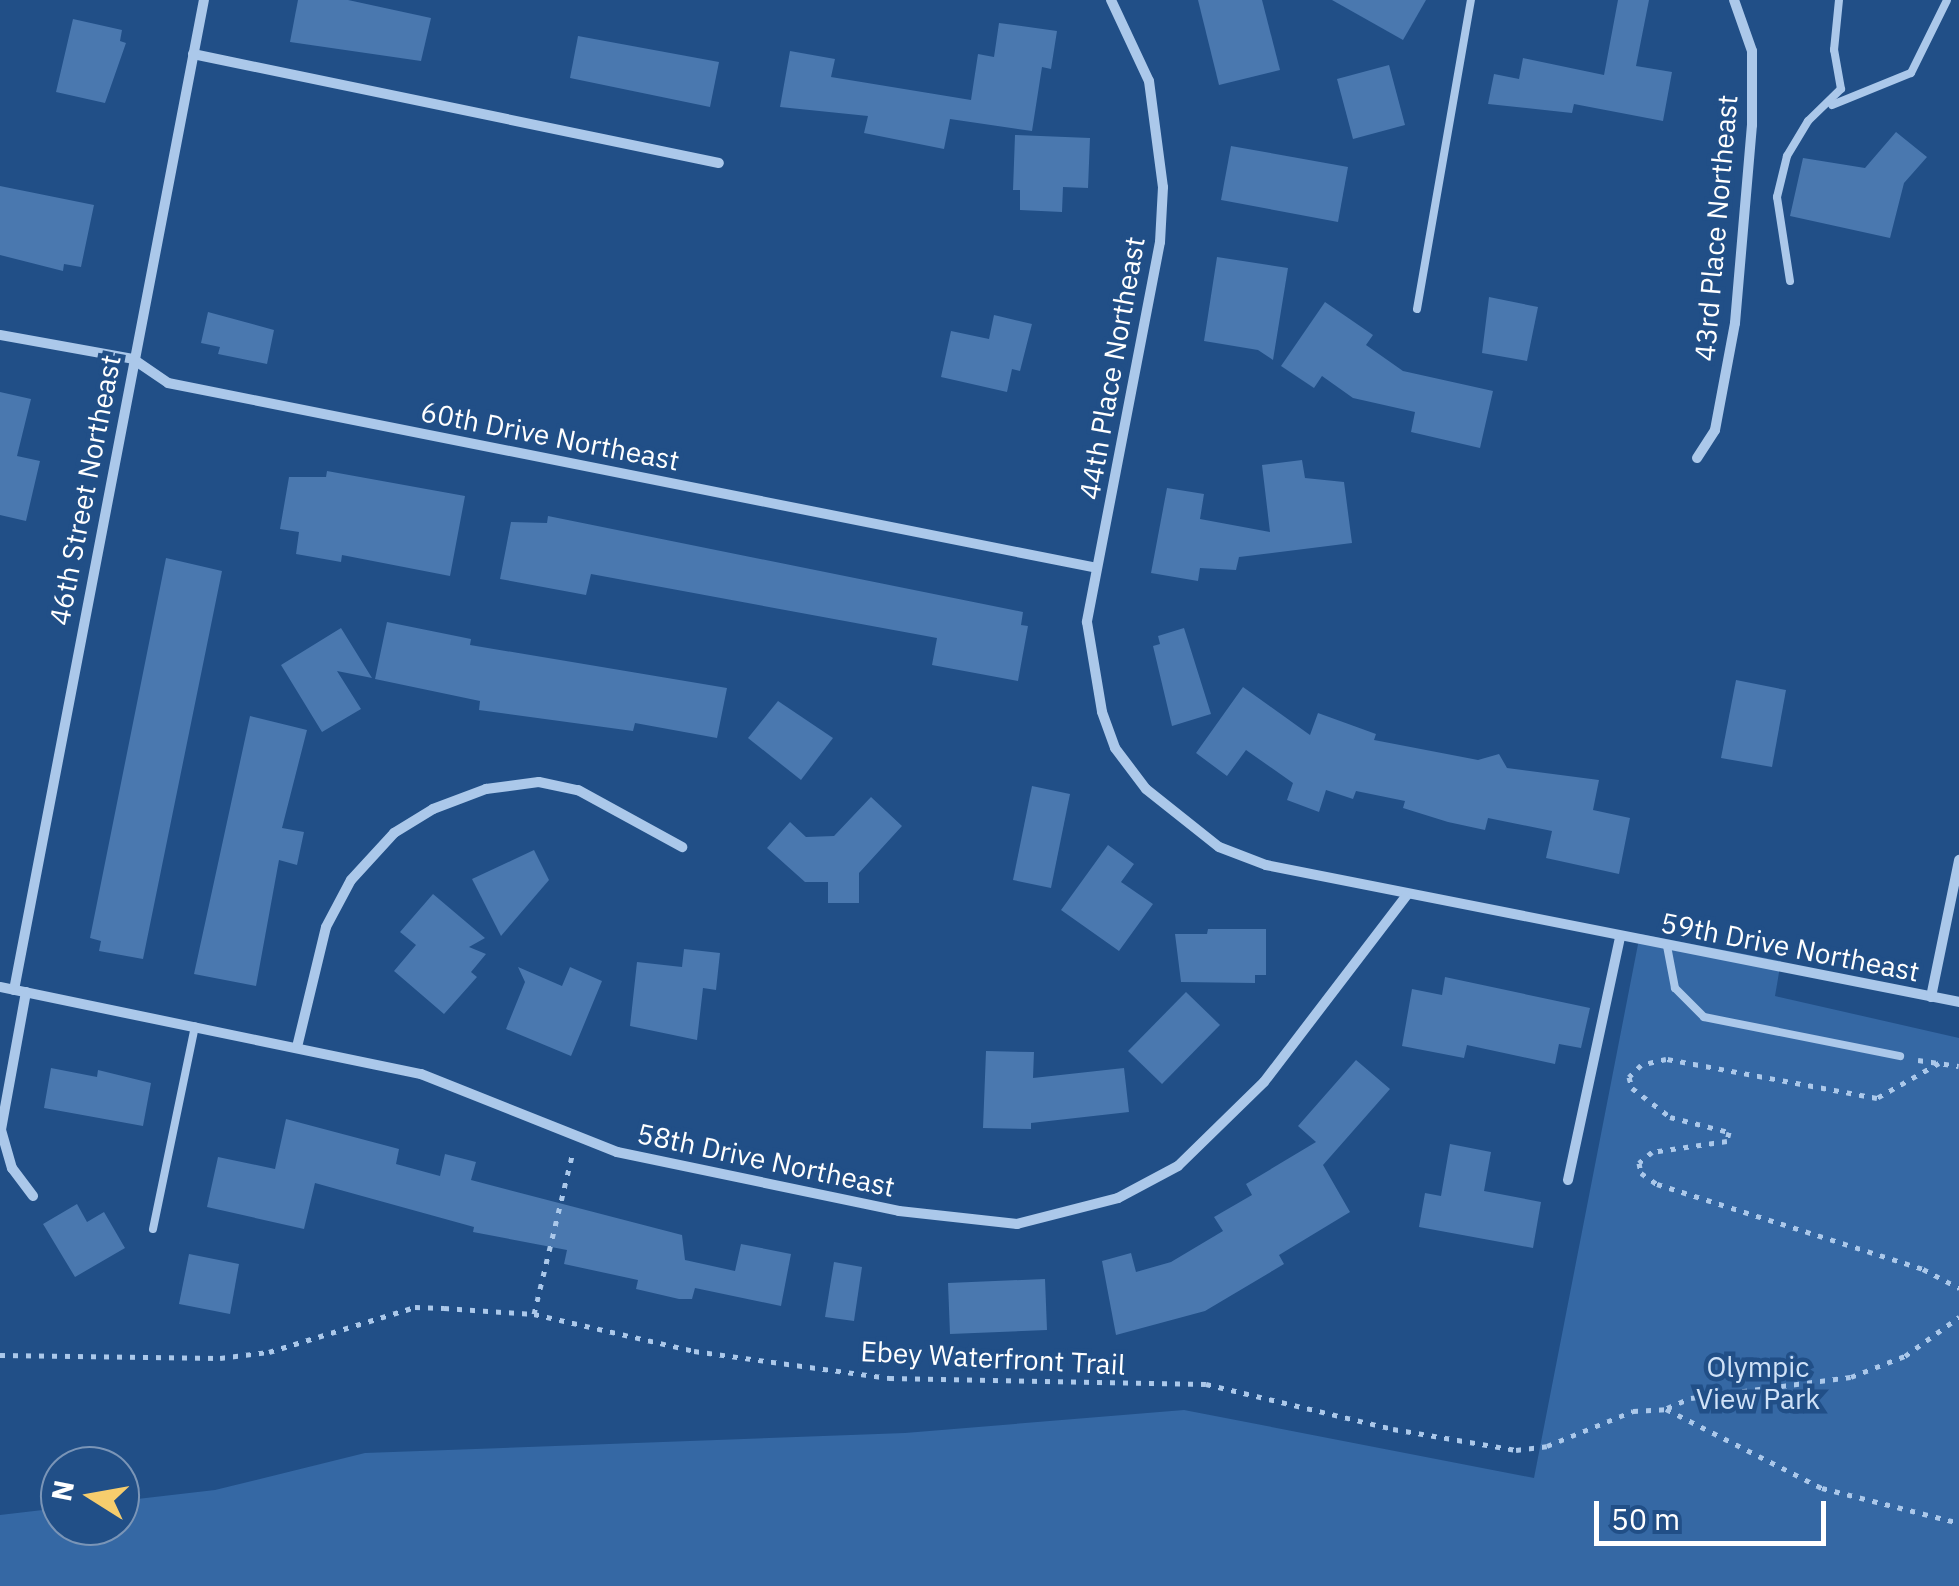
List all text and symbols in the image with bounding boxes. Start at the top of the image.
street label: 43rd Place Northeast [1688,93,1744,363]
street label: 44th Place Northeast [1072,234,1152,502]
street label: 46th Street Northeast [42,352,128,628]
street label: 60th Drive Northeast [418,394,682,478]
street label: 59th Drive Northeast [1658,905,1922,989]
street label: 58th Drive Northeast [634,1116,898,1204]
street label: Ebey Waterfront Trail [860,1334,1126,1382]
park label: Olympic View Park [1696,1350,1820,1416]
north arrow [40,1446,140,1546]
text: N [42,1477,82,1504]
scale bar [1599,1481,1832,1543]
text: 50 m [1611,1499,1680,1538]

